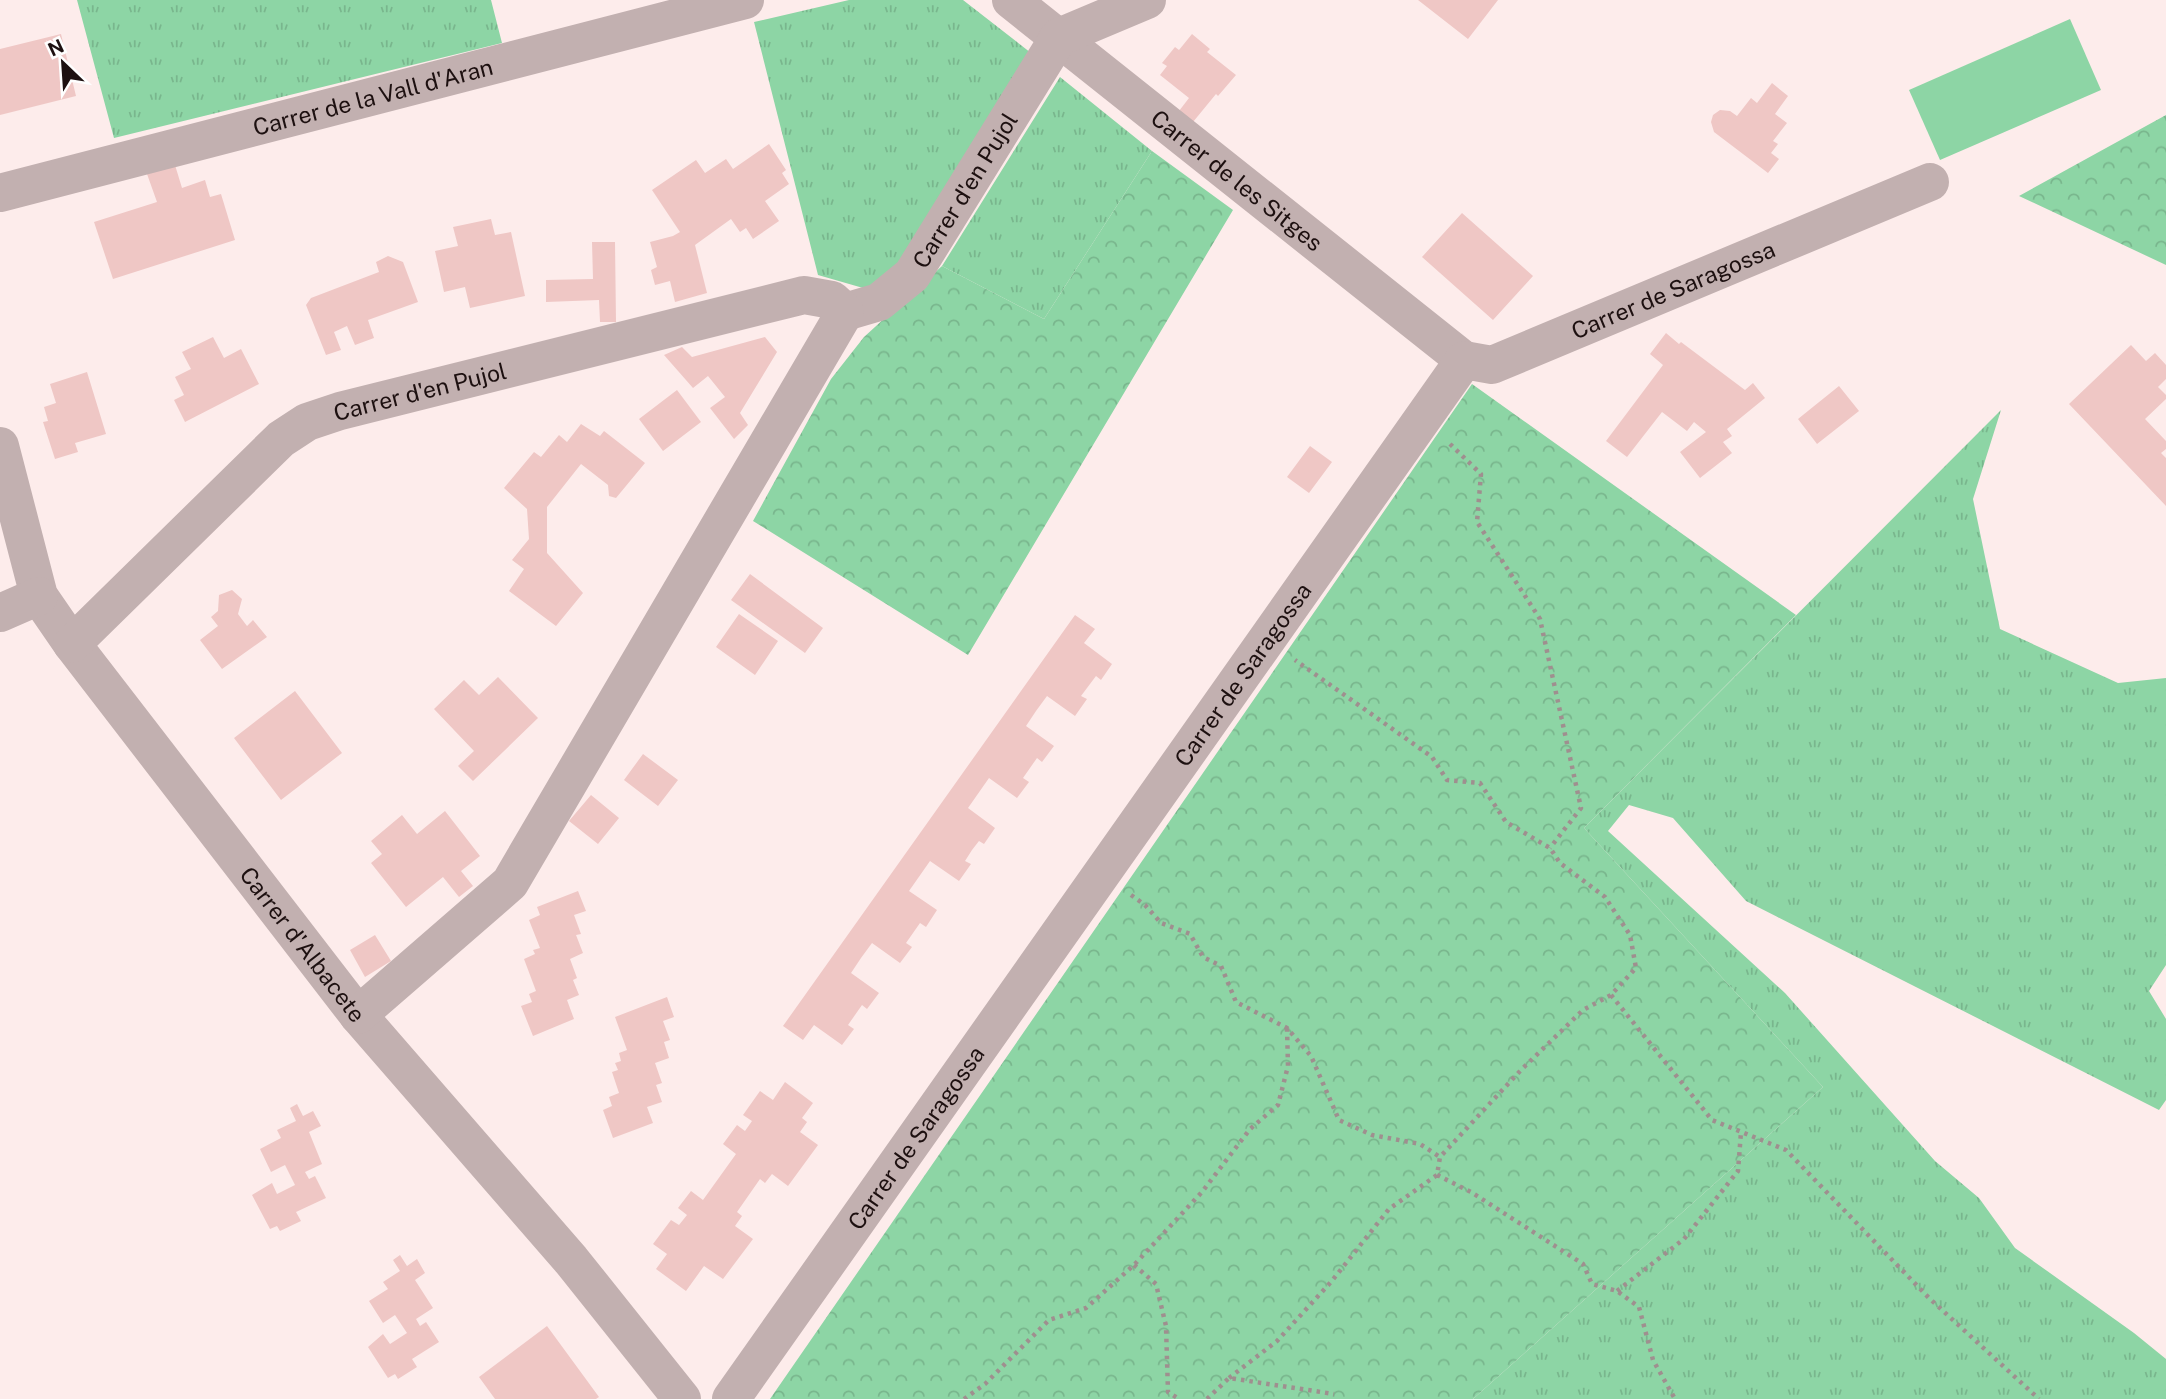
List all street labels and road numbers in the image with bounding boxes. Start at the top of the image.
street label: Carrer de la Vall d'Aran [250,52,496,140]
street label: Carrer de les Sitges [1146,104,1328,256]
street label: Carrer d'en Pujol [906,107,1023,272]
street label: Carrer de Saragossa [1567,235,1779,344]
street label: Carrer d'en Pujol [331,356,509,426]
street label: Carrer de Saragossa [1168,577,1316,771]
street label: Carrer d'Albacete [235,861,372,1027]
street label: Carrer de Saragossa [842,1041,989,1234]

